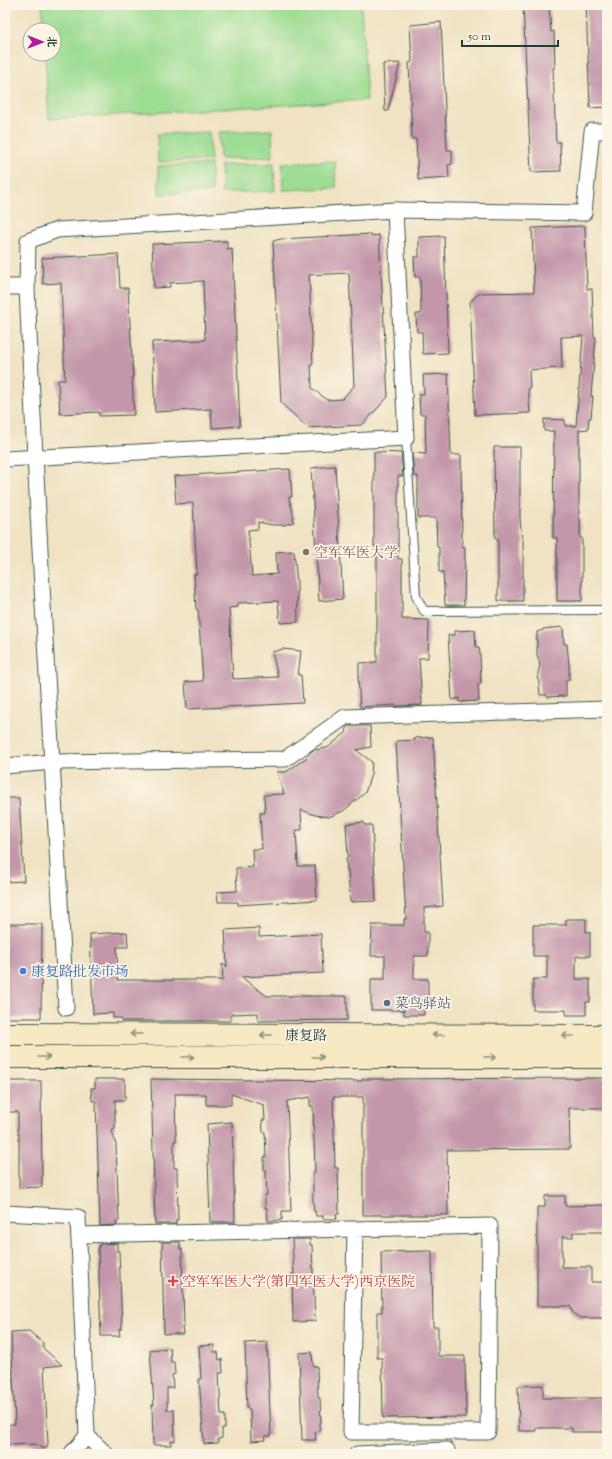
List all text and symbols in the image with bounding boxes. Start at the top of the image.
north arrow [22,22,62,62]
scale bar [462,22,558,48]
text: 50 m [467,28,491,46]
text: 北 [43,37,59,48]
place label: 空军军医大学 [314,544,398,564]
marker: 空军军医大学 [301,547,311,557]
place label: 康复路批发市场 [31,963,129,983]
marker: 康复路批发市场 [18,966,28,976]
place label: 菜鸟驿站 [395,995,451,1015]
marker: 菜鸟驿站 [382,998,392,1008]
street label: 康复路 [285,1027,327,1047]
one-way arrow [130,1030,143,1038]
one-way arrow [260,1031,273,1039]
one-way arrow [432,1031,445,1039]
one-way arrow [562,1032,575,1040]
one-way arrow [37,1053,50,1061]
one-way arrow [181,1053,194,1061]
one-way arrow [311,1053,324,1061]
one-way arrow [483,1053,496,1061]
place label: 空军军医大学(第四军医大学)西京医院 [182,1273,415,1293]
marker: 空军军医大学(第四军医大学)西京医院 [167,1275,179,1287]

